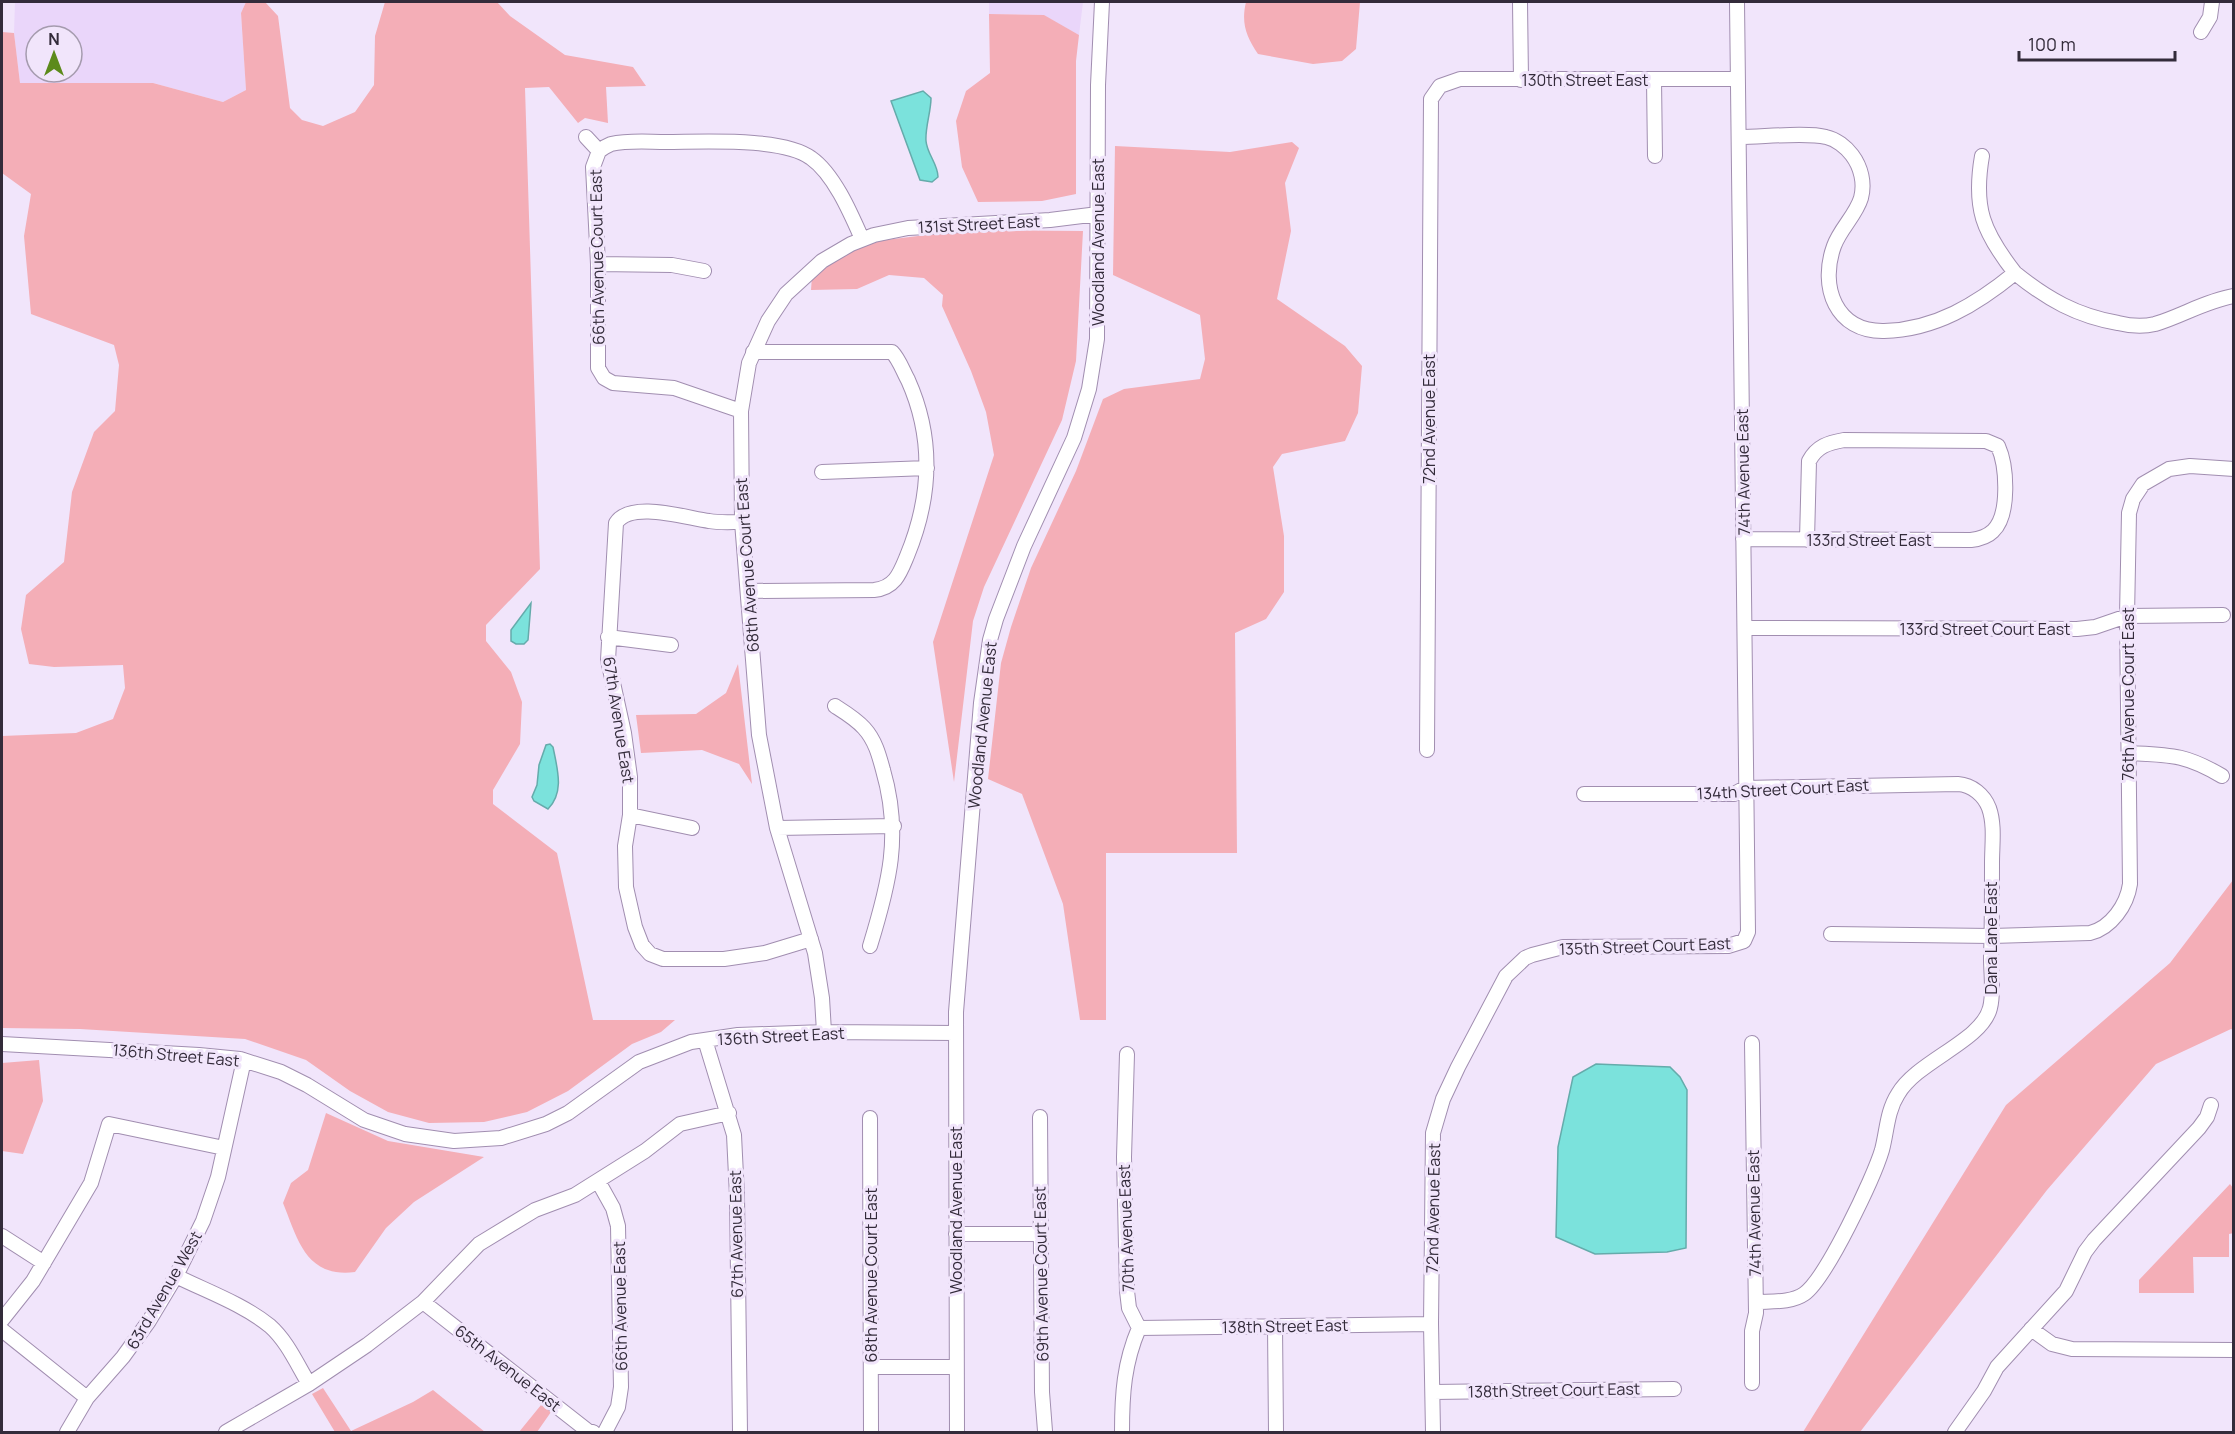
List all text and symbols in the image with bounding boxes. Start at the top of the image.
north arrow [24,24,84,84]
scale bar [2019,24,2175,62]
text: N [48,28,60,50]
text: 100 m [2028,32,2076,56]
street label: 130th Street East [1522,69,1648,91]
street label: Woodland Avenue East [1087,158,1109,326]
street label: 66th Avenue Court East [584,169,610,345]
street label: 131st Street East [917,210,1041,238]
street label: 72nd Avenue East [1418,354,1440,484]
street label: 74th Avenue East [1731,408,1755,536]
street label: 68th Avenue Court East [730,477,764,653]
street label: 133rd Street East [1806,529,1932,551]
street label: 76th Avenue Court East [2117,607,2139,781]
street label: 133rd Street Court East [1899,618,2071,640]
street label: Woodland Avenue East [962,640,1002,810]
street label: 67th Avenue East [598,655,640,785]
street label: 134th Street Court East [1696,774,1870,804]
street label: Dana Lane East [1980,881,2002,995]
street label: 135th Street Court East [1559,932,1731,960]
street label: 136th Street East [717,1022,845,1050]
street label: 136th Street East [112,1039,240,1071]
street label: Woodland Avenue East [945,1126,967,1294]
street label: 72nd Avenue East [1421,1143,1445,1273]
street label: 74th Avenue East [1742,1149,1766,1277]
street label: 70th Avenue East [1113,1164,1139,1292]
street label: 67th Avenue East [724,1170,748,1298]
street label: 69th Avenue Court East [1028,1186,1054,1362]
street label: 68th Avenue Court East [860,1188,882,1362]
street label: 63rd Avenue West [121,1227,207,1353]
street label: 66th Avenue East [608,1241,632,1371]
street label: 138th Street East [1222,1314,1348,1338]
street label: 65th Avenue East [450,1320,566,1416]
street label: 138th Street Court East [1468,1377,1640,1403]

